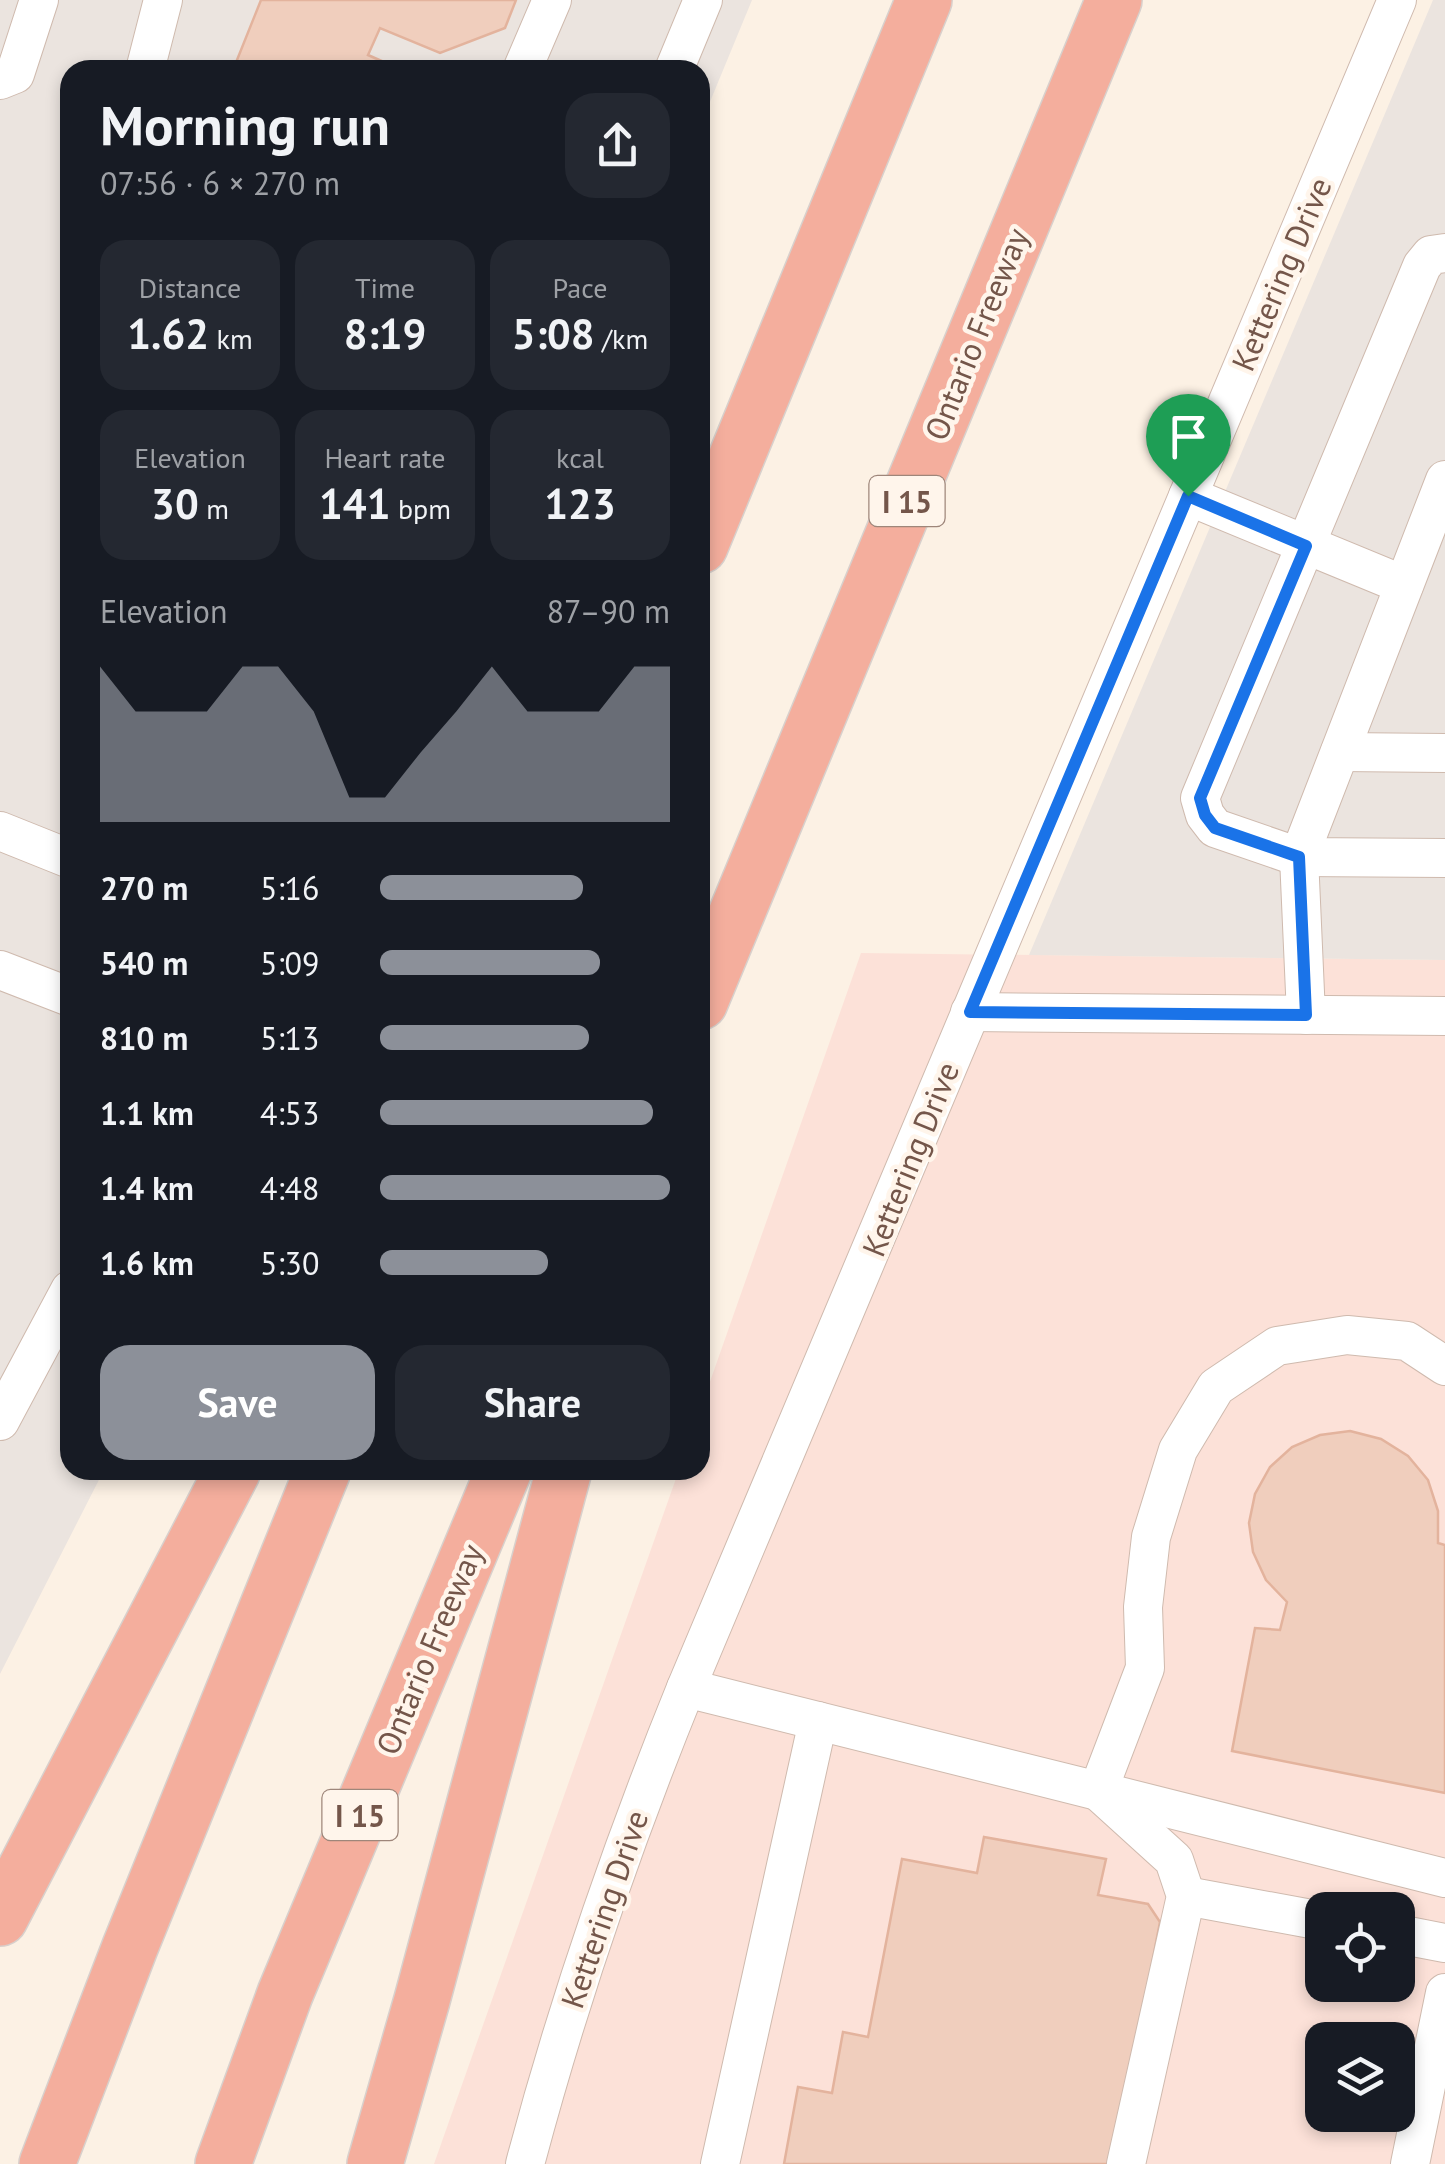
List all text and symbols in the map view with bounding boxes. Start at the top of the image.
text: Morning run [100,89,390,160]
button: share [565,93,670,198]
text: 07:56 · 6 × 270 m [100,162,340,204]
street label: Kettering Drive [1221,171,1341,377]
street label: Ontario Freeway [914,222,1038,446]
text: Distance [139,269,241,306]
text: Time [355,269,415,306]
text: Pace [553,269,607,306]
text: 1.62 [127,306,209,361]
text: 8:19 [344,306,426,361]
text: 5:08 [512,306,595,361]
text: km [209,320,253,357]
text: /km [595,320,648,357]
pin [1146,394,1231,497]
icon: arrive [1161,409,1216,464]
text: Elevation [134,439,246,476]
text: Heart rate [324,439,446,476]
text: kcal [556,439,604,476]
text: 30 [151,476,199,531]
text: 141 [319,476,390,531]
text: 123 [544,476,616,531]
road number: I 15 [870,476,944,526]
text: m [199,490,229,527]
text: bpm [390,490,451,527]
text: Elevation [100,590,227,632]
text: 87–90 m [547,590,670,632]
text: 270 m [100,867,188,909]
text: 5:16 [260,867,319,909]
text: 540 m [100,942,188,984]
text: 5:09 [260,942,319,984]
text: 810 m [100,1017,188,1059]
text: 5:13 [260,1017,319,1059]
street label: Kettering Drive [852,1056,968,1262]
text: 1.1 km [100,1092,194,1134]
text: 4:53 [260,1092,319,1134]
text: 1.4 km [100,1167,194,1209]
text: 4:48 [260,1167,319,1209]
text: 1.6 km [100,1242,194,1284]
text: 5:30 [260,1242,319,1284]
button: Save [100,1345,375,1460]
button: Share [395,1345,670,1460]
street label: Ontario Freeway [366,1537,492,1761]
road number: I 15 [322,1790,398,1840]
street label: Kettering Drive [551,1805,657,2013]
map controls [1305,1892,1415,2132]
button: locate [1305,1892,1415,2002]
button: layers [1305,2022,1415,2132]

